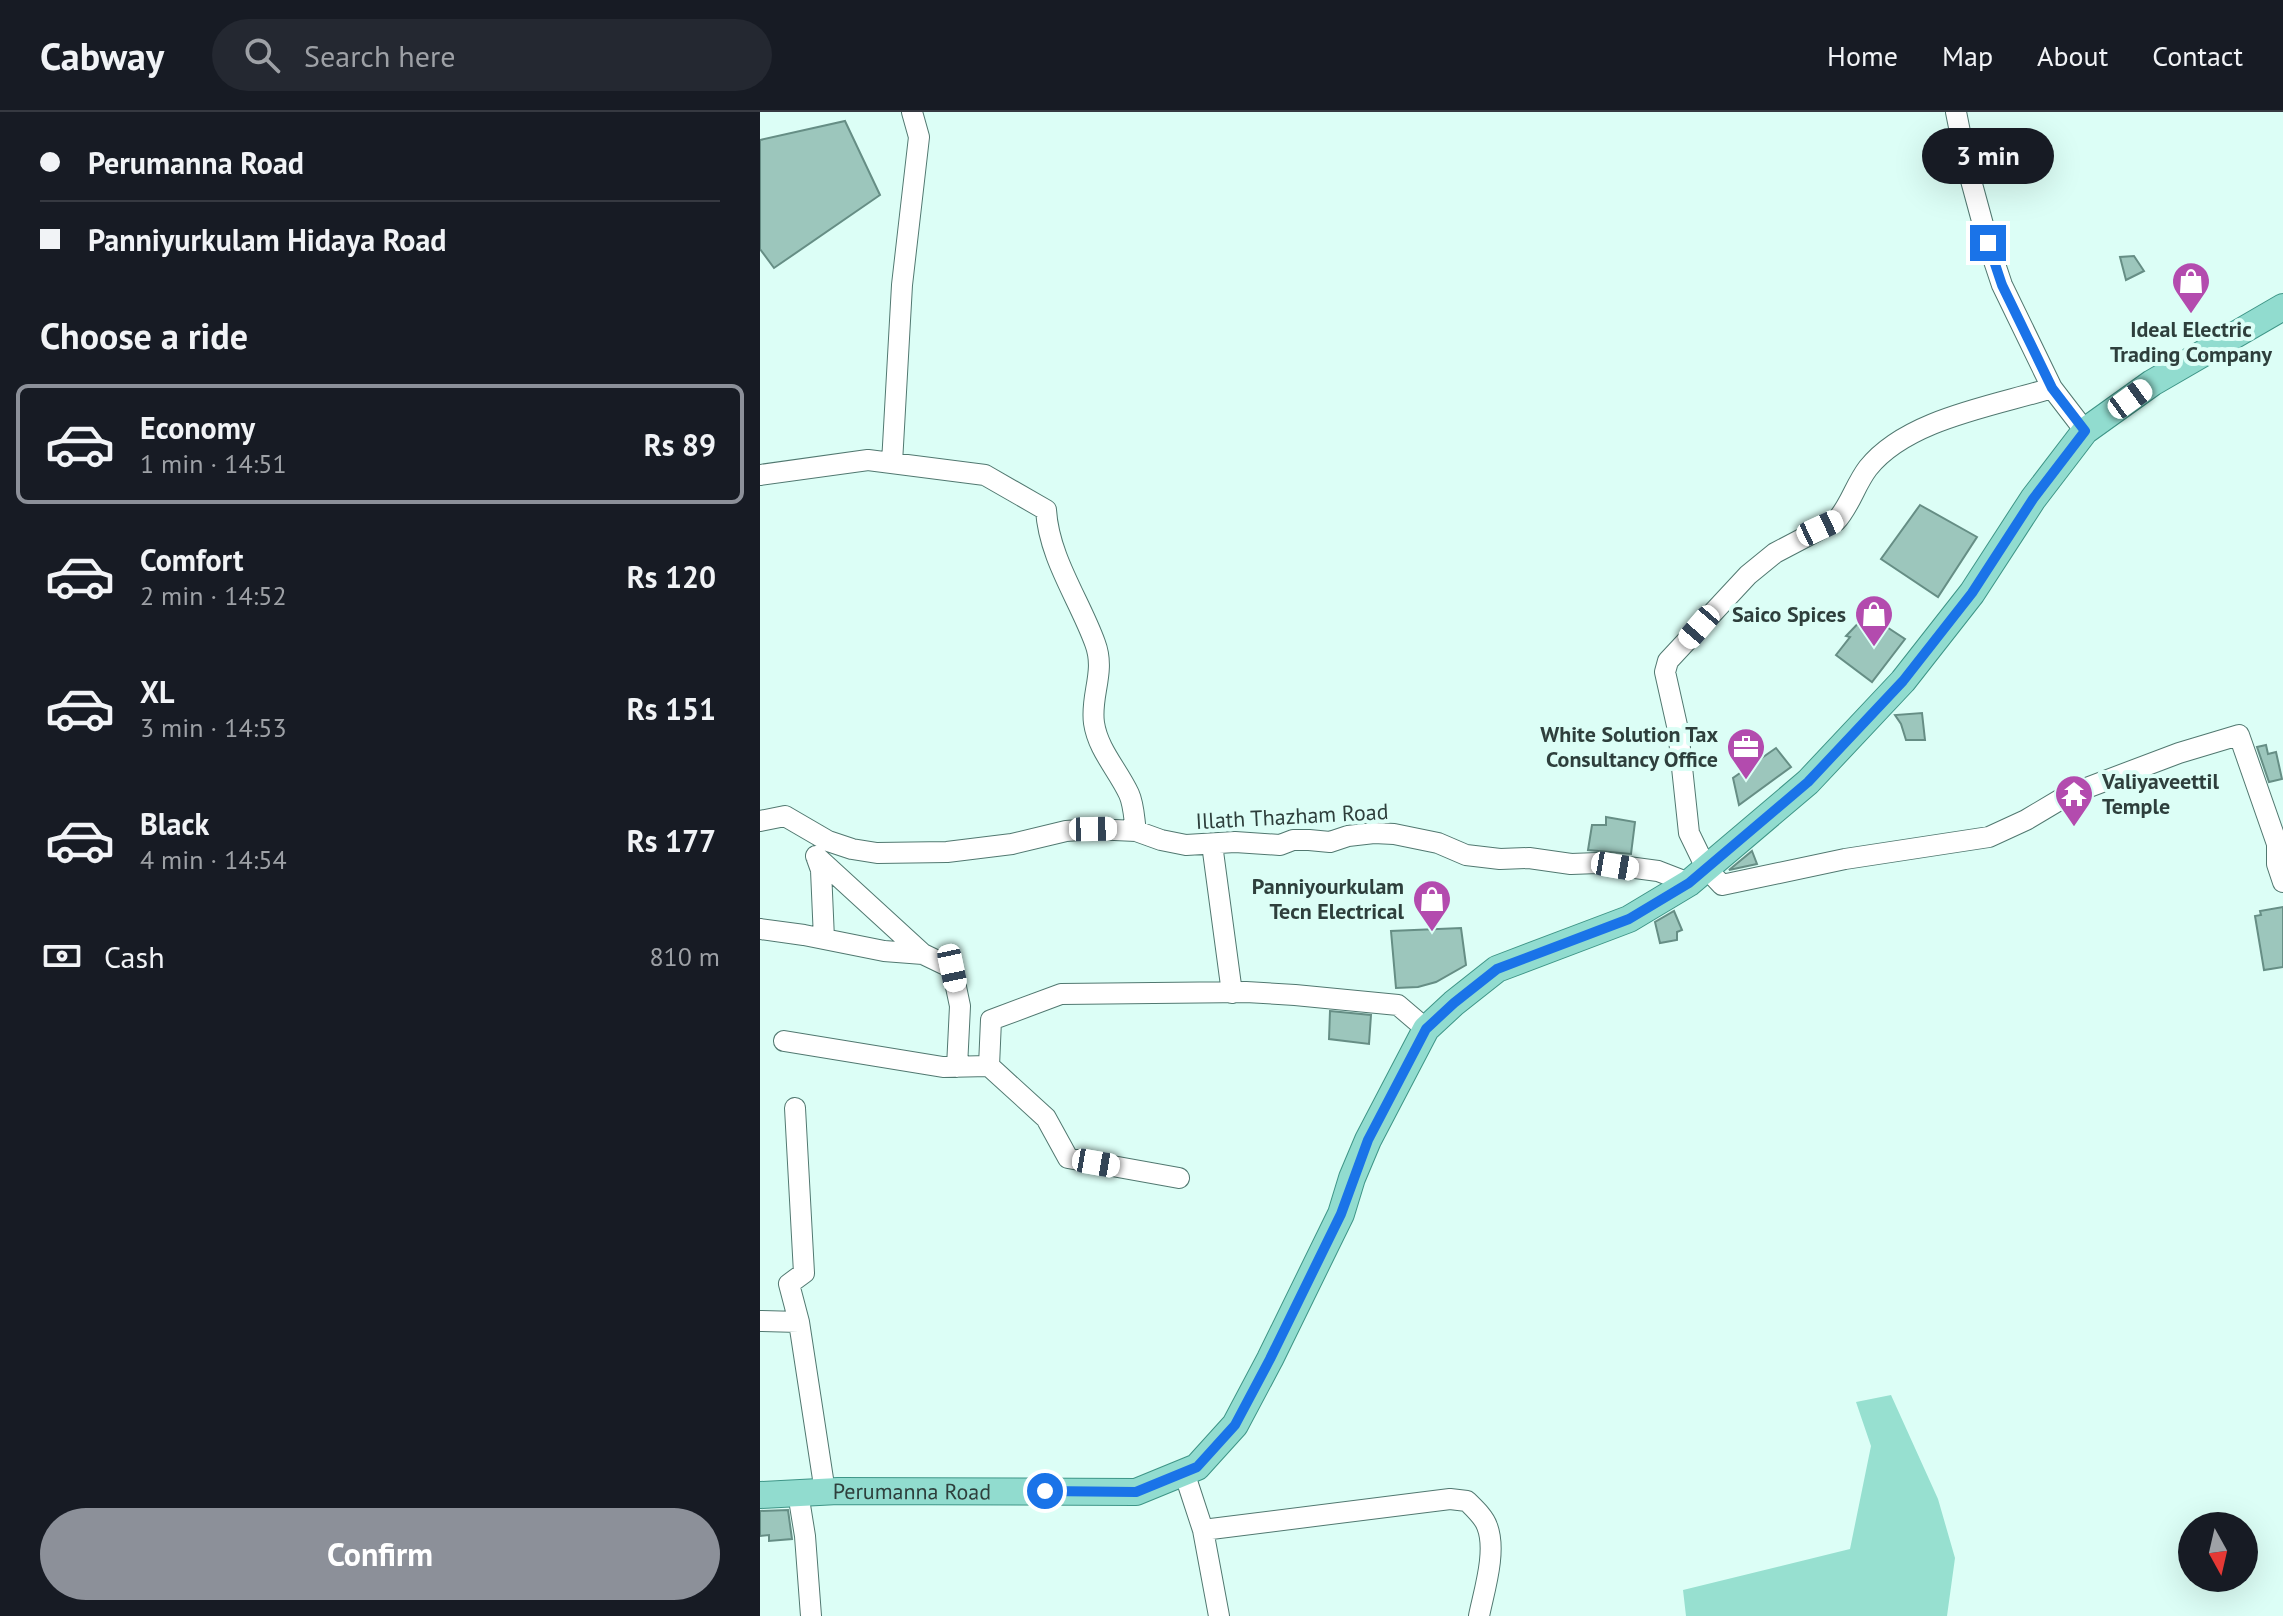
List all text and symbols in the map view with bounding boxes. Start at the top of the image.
search box [212,19,772,91]
text: Cabway [40,31,164,80]
icon: search [240,33,284,77]
text: Search here [304,36,455,75]
text: Home [1827,37,1898,74]
text: Map [1942,37,1993,74]
text: About [2037,37,2108,74]
text: Contact [2152,37,2243,74]
callout: 3 min [1922,127,2054,183]
text: 3 min [1956,139,2020,172]
text: Perumanna Road [88,143,304,182]
text: Panniyurkulam Hidaya Road [88,220,447,259]
route end [1970,225,2006,261]
shop icon: Ideal Electric Trading Company [2170,260,2212,315]
text: Choose a ride [40,312,248,359]
place label: Ideal Electric Trading Company [2110,315,2272,368]
car [2104,375,2156,423]
icon: car [44,408,116,480]
text: Economy [140,408,255,447]
text: Rs 89 [644,425,716,464]
text: 1 min · 14:51 [140,447,287,480]
car [1793,507,1847,549]
icon: car [44,540,116,612]
text: Comfort [140,540,243,579]
text: Rs 120 [627,557,716,596]
text: 2 min · 14:52 [140,579,287,612]
shop icon: Saico Spices [1853,593,1895,648]
place label: Saico Spices [1732,600,1846,628]
car [1674,601,1724,653]
icon: car [44,672,116,744]
text: XL [140,672,174,711]
text: Rs 151 [627,689,716,728]
text: 3 min · 14:53 [140,711,287,744]
place label: White Solution Tax Consultancy Office [1540,720,1718,773]
office icon: White Solution Tax Consultancy Office [1725,726,1767,781]
place label: Valiyaveettil Temple [2101,767,2219,820]
temple icon: Valiyaveettil Temple [2053,773,2095,828]
street label: Illath Thazham Road [1195,797,1389,835]
icon: car [44,804,116,876]
text: Black [140,804,209,843]
car [1069,817,1117,841]
text: Rs 177 [627,821,716,860]
text: 4 min · 14:54 [140,843,287,876]
car [1589,850,1641,882]
place label: Panniyourkulam Tecn Electrical [1252,872,1405,925]
shop icon: Panniyourkulam Tecn Electrical [1411,878,1453,933]
icon: cash [40,934,84,978]
text: Cash [104,937,165,976]
text: 810 m [649,940,720,973]
car [935,942,969,994]
car [1070,1147,1122,1179]
route start [1027,1473,1063,1509]
street label: Perumanna Road [833,1477,991,1506]
button: Confirm [40,1508,720,1600]
north arrow [2178,1512,2258,1592]
map controls [2178,1512,2258,1592]

